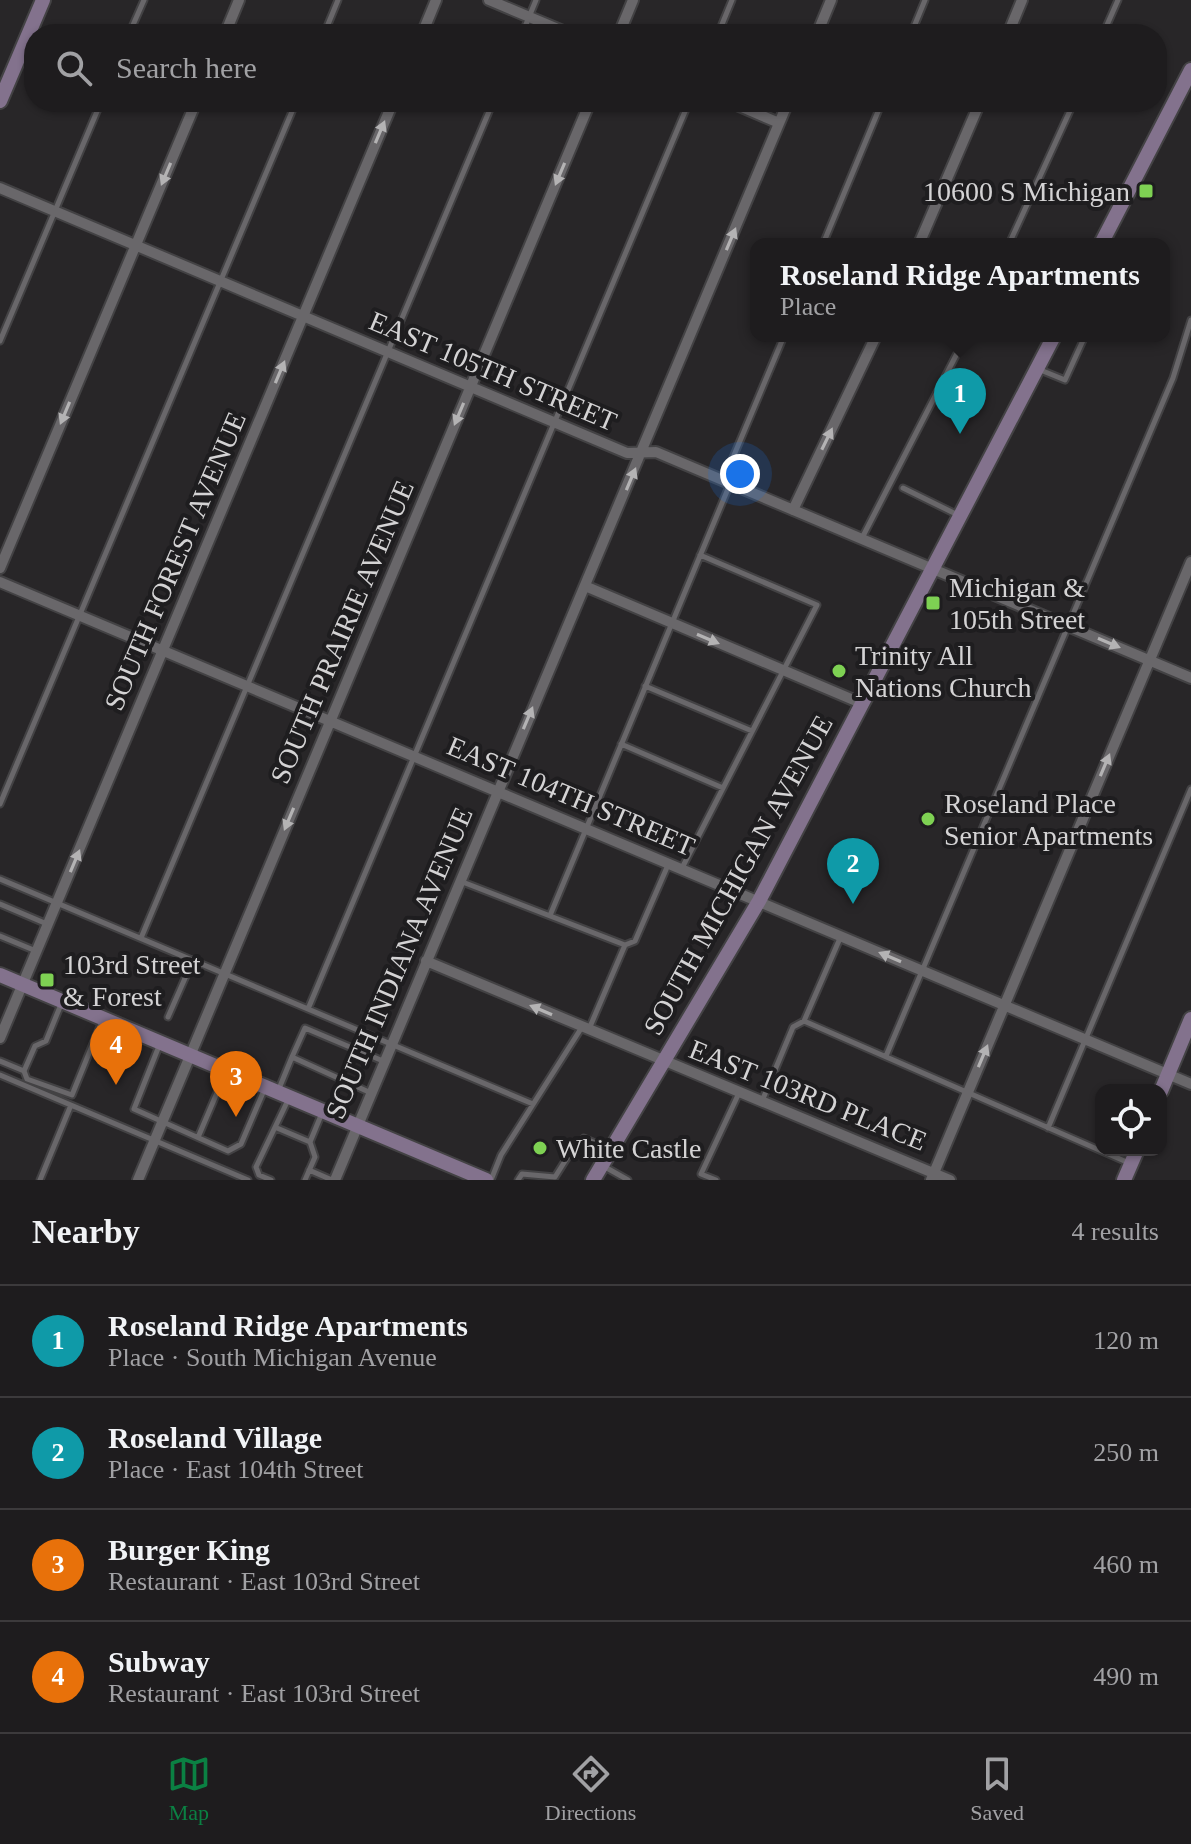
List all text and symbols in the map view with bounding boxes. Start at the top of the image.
search box [24,24,1167,112]
icon: search [52,46,96,90]
text: Search here [116,51,257,84]
one-way arrow [374,120,387,144]
one-way arrow [159,162,172,186]
one-way arrow [553,162,566,186]
place label: 10600 S Michigan [923,176,1130,207]
marker: 10600 S Michigan [1137,182,1155,200]
one-way arrow [725,227,738,251]
popup [750,238,1170,342]
text: Roseland Ridge Apartments [780,258,1140,291]
text: Place [780,292,836,321]
street label: EAST 105TH STREET [365,305,621,437]
one-way arrow [274,360,287,384]
pin: 1 [934,368,986,434]
one-way arrow [59,402,72,425]
one-way arrow [453,402,466,426]
street label: SOUTH FOREST AVENUE [98,407,252,715]
one-way arrow [820,428,834,451]
your location [720,454,760,494]
one-way arrow [624,467,637,491]
street label: SOUTH PRAIRIE AVENUE [264,476,420,788]
place label: Michigan & 105th Street [949,572,1085,635]
marker: Michigan & 105th Street [924,594,942,612]
one-way arrow [696,632,720,645]
one-way arrow [1097,637,1121,650]
place label: Trinity All Nations Church [855,640,1032,703]
marker: Trinity All Nations Church [830,662,848,680]
one-way arrow [522,706,535,730]
street label: SOUTH MICHIGAN AVENUE [637,710,839,1040]
street label: EAST 104TH STREET [443,730,699,862]
one-way arrow [1099,753,1112,777]
place label: Roseland Place Senior Apartments [944,788,1153,851]
street label: SOUTH INDIANA AVENUE [319,803,479,1123]
one-way arrow [283,807,296,831]
marker: Roseland Place Senior Apartments [919,810,937,828]
pin: 2 [827,838,879,904]
one-way arrow [68,849,81,873]
place label: 103rd Street & Forest [63,949,201,1012]
one-way arrow [878,950,902,963]
marker: 103rd Street & Forest [38,971,56,989]
one-way arrow [529,1003,553,1016]
pin: 4 [90,1019,142,1085]
street label: EAST 103RD PLACE [685,1033,931,1157]
one-way arrow [977,1045,990,1068]
pin: 3 [210,1051,262,1117]
map controls [1095,1084,1167,1156]
button: locate [1095,1084,1167,1156]
place label: White Castle [556,1133,701,1164]
marker: White Castle [531,1139,549,1157]
text: Nearby [32,1213,140,1250]
text: 4 results [1072,1217,1159,1246]
text: Roseland Ridge Apartments [108,1309,468,1342]
text: 1 [52,1326,65,1355]
text: 120 m [1093,1326,1159,1355]
text: Place · South Michigan Avenue [108,1343,437,1372]
text: Roseland Village [108,1421,322,1454]
text: 2 [52,1438,65,1467]
text: 250 m [1093,1438,1159,1467]
text: Place · East 104th Street [108,1455,364,1484]
text: Burger King [108,1533,270,1566]
text: 3 [52,1550,65,1579]
text: 460 m [1093,1550,1159,1579]
text: Restaurant · East 103rd Street [108,1567,420,1596]
text: Subway [108,1645,210,1678]
text: 4 [52,1662,65,1691]
text: 490 m [1093,1662,1159,1691]
text: Restaurant · East 103rd Street [108,1679,420,1708]
tab: Map [167,1752,211,1826]
tab: Directions [545,1752,636,1826]
tab: Saved [970,1752,1024,1826]

